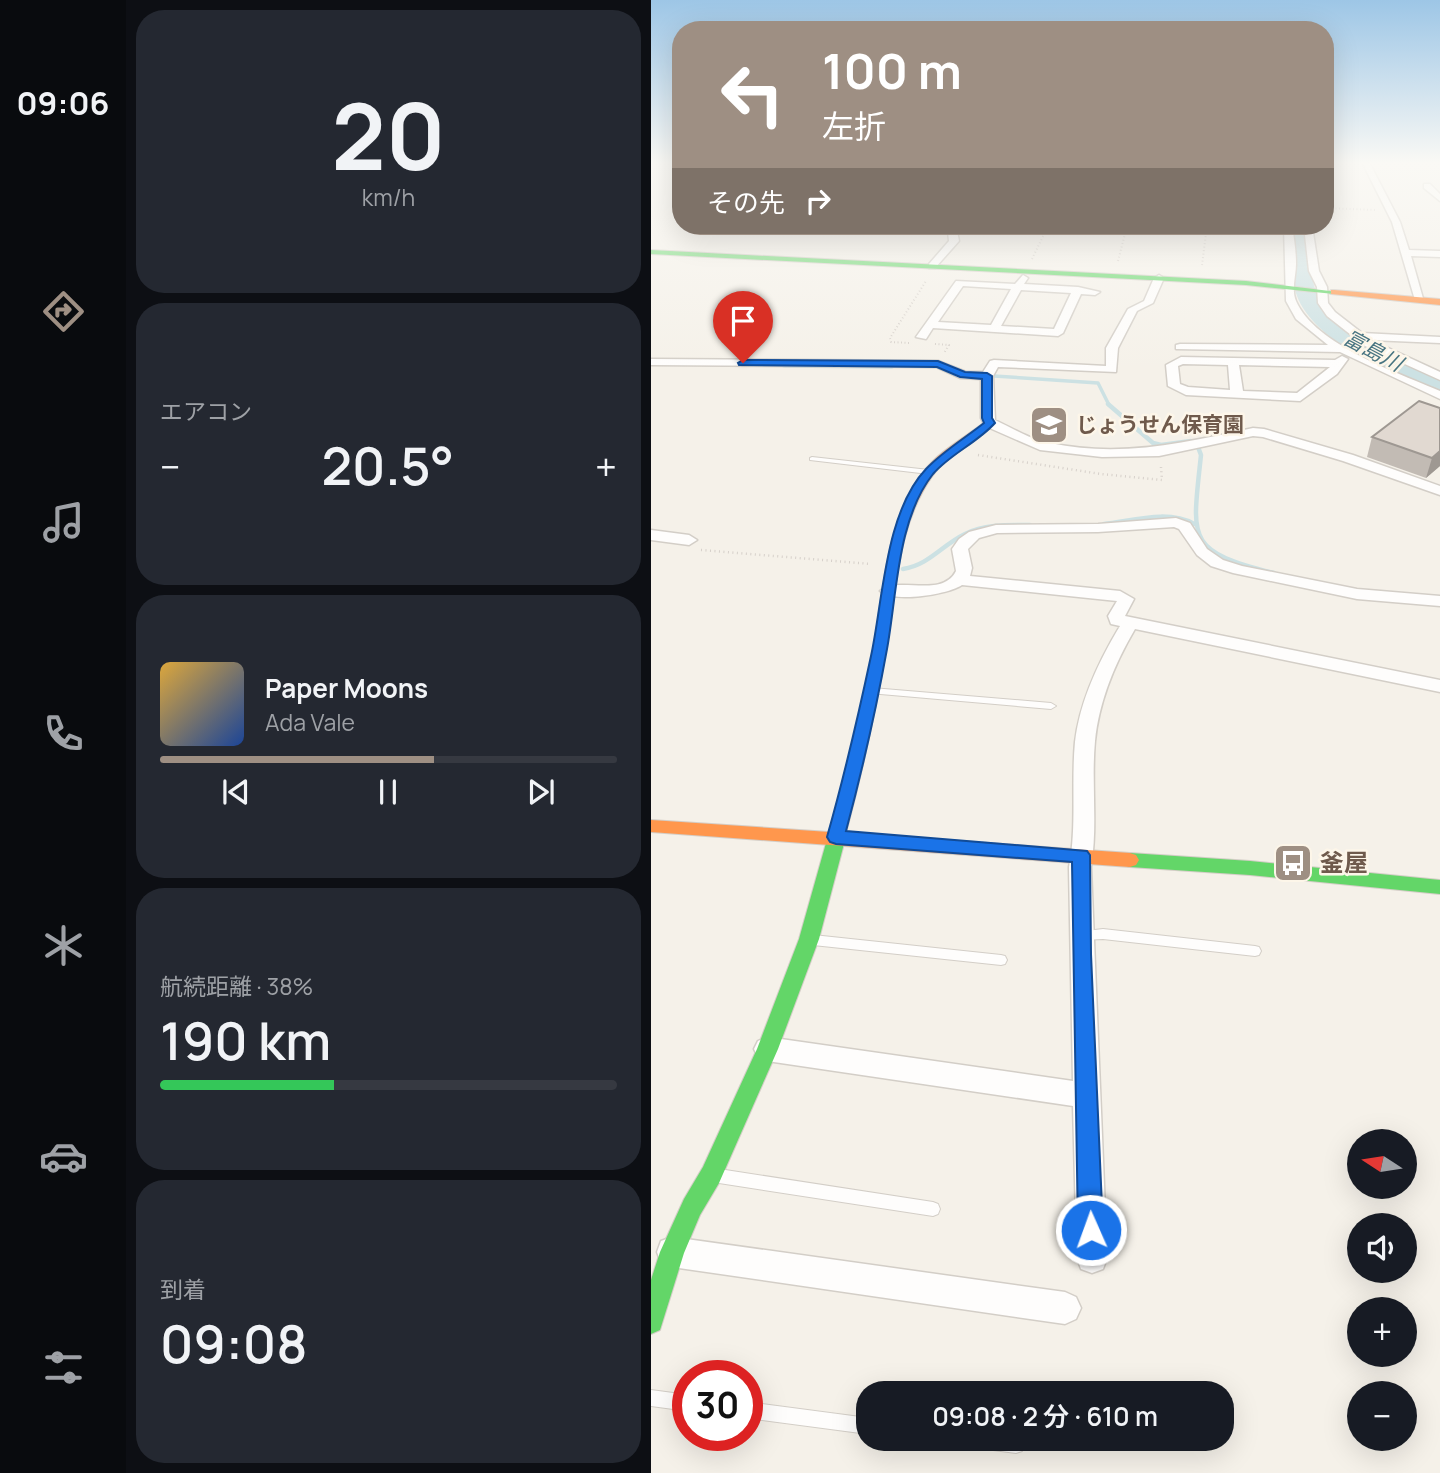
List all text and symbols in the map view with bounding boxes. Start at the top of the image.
text: 100 m [822,37,962,104]
icon: left [707,49,798,140]
text: 20 [331,73,446,197]
text: 09:06 [17,81,109,125]
text: 左折 [822,104,886,148]
text: km/h [362,181,415,213]
icon: right [799,182,837,220]
text: その先 [707,184,785,220]
icon: directions [39,287,88,336]
pin [713,291,773,363]
icon: arrive [724,302,762,340]
water label: 富島川 [1339,323,1410,378]
text: エアコン [160,395,252,427]
school or university icon: じょうせん保育園 [1028,404,1070,446]
place label: じょうせん保育園 [1076,410,1244,438]
text: 20.5° [322,430,454,501]
text: − [160,440,181,492]
text: + [595,440,617,492]
icon: music [39,498,88,547]
text: Paper Moons [265,670,428,706]
text: Ada Vale [265,706,355,738]
icon: phone [39,709,88,758]
icon: previous [217,773,255,811]
icon: pause [369,773,407,811]
icon: next [522,773,560,811]
bus stop icon: 釜屋 [1272,842,1314,884]
place label: 釜屋 [1320,845,1368,878]
icon: climate [39,921,88,970]
text: 航続距離 · 38% [160,970,313,1002]
text: 190 km [160,1005,331,1076]
north arrow [1347,1129,1417,1199]
map controls [1347,1129,1417,1451]
icon: car [39,1132,88,1181]
position arrow [1054,1193,1128,1267]
button: sound [1347,1213,1417,1283]
text: 到着 [160,1273,206,1305]
button: + [1347,1297,1417,1367]
text: 09:08 [160,1308,307,1379]
icon: filters [39,1343,88,1392]
speed limit sign: 30 [672,1360,763,1451]
button: − [1347,1381,1417,1451]
text: 09:08 · 2 分 · 610 m [932,1398,1158,1434]

